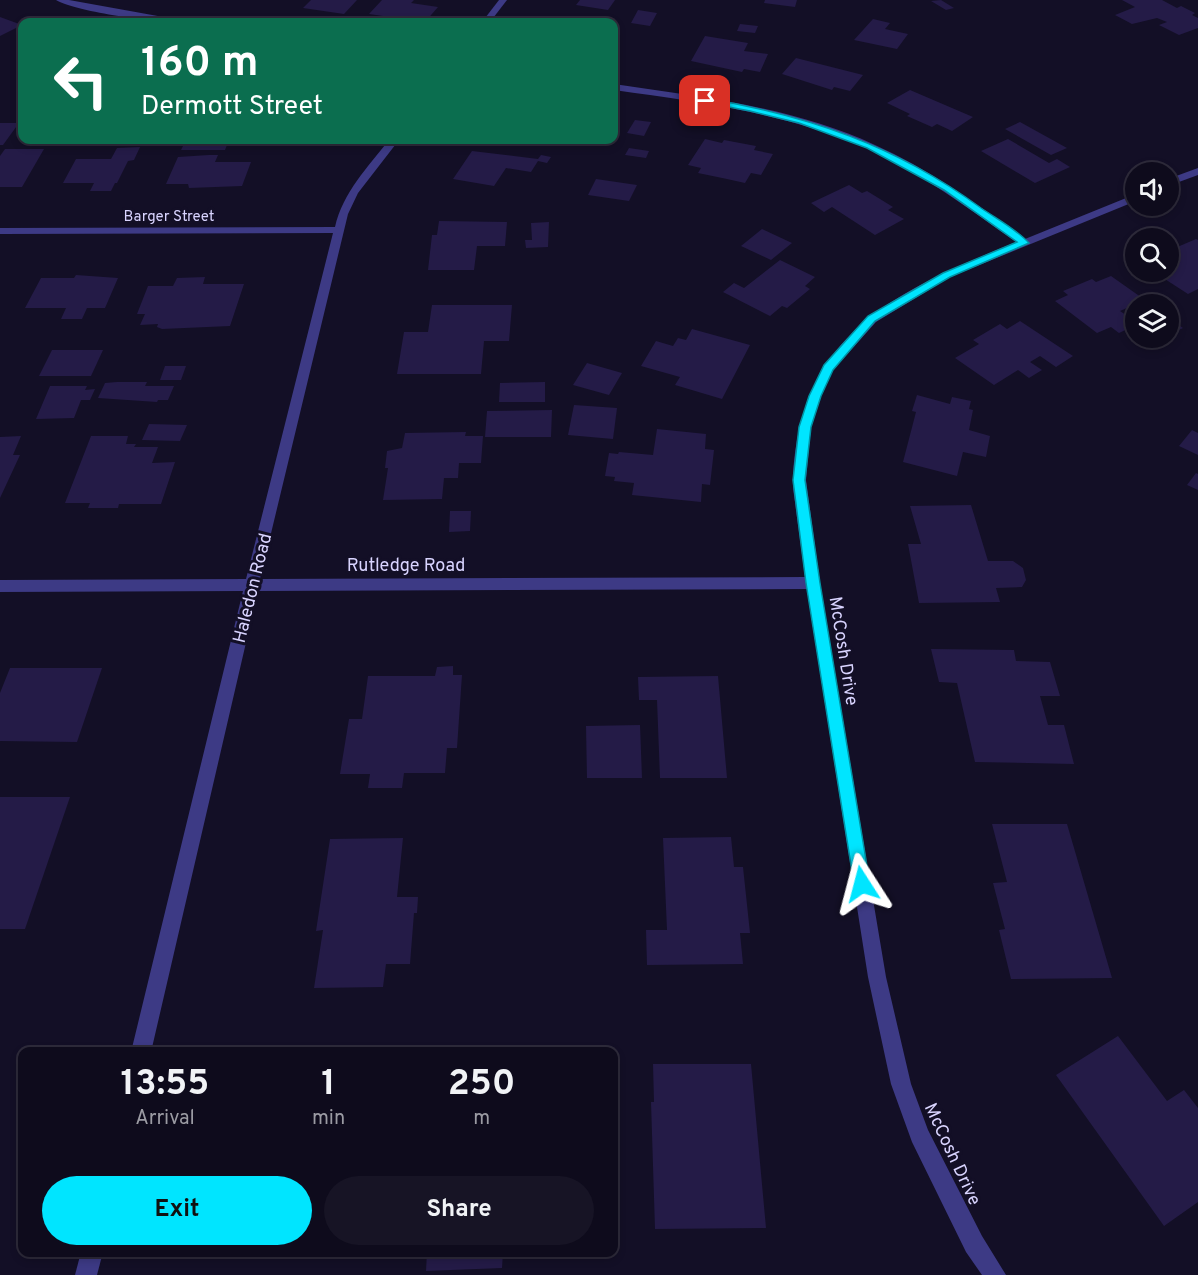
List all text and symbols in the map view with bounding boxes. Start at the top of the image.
text: 160 m [141,38,259,91]
icon: left [42,42,120,120]
pin [679,75,730,126]
icon: arrive [688,84,721,117]
text: Dermott Street [141,90,323,124]
map controls [1125,162,1179,348]
button: sound [1125,162,1179,216]
street label: Barger Street [124,208,214,227]
button: search [1125,228,1179,282]
button: layers [1125,294,1179,348]
street label: Haledon Road [229,531,278,646]
street label: Rutledge Road [347,555,465,578]
street label: McCosh Drive [823,595,862,707]
position arrow [830,852,894,916]
text: 13:55 [121,1062,209,1108]
text: 1 [321,1062,336,1108]
text: 250 [448,1062,515,1108]
street label: McCosh Drive [918,1100,985,1209]
text: Arrival [135,1106,195,1132]
text: min [312,1106,345,1132]
text: m [473,1106,490,1132]
button: Exit [42,1176,312,1245]
button: Share [324,1176,594,1245]

